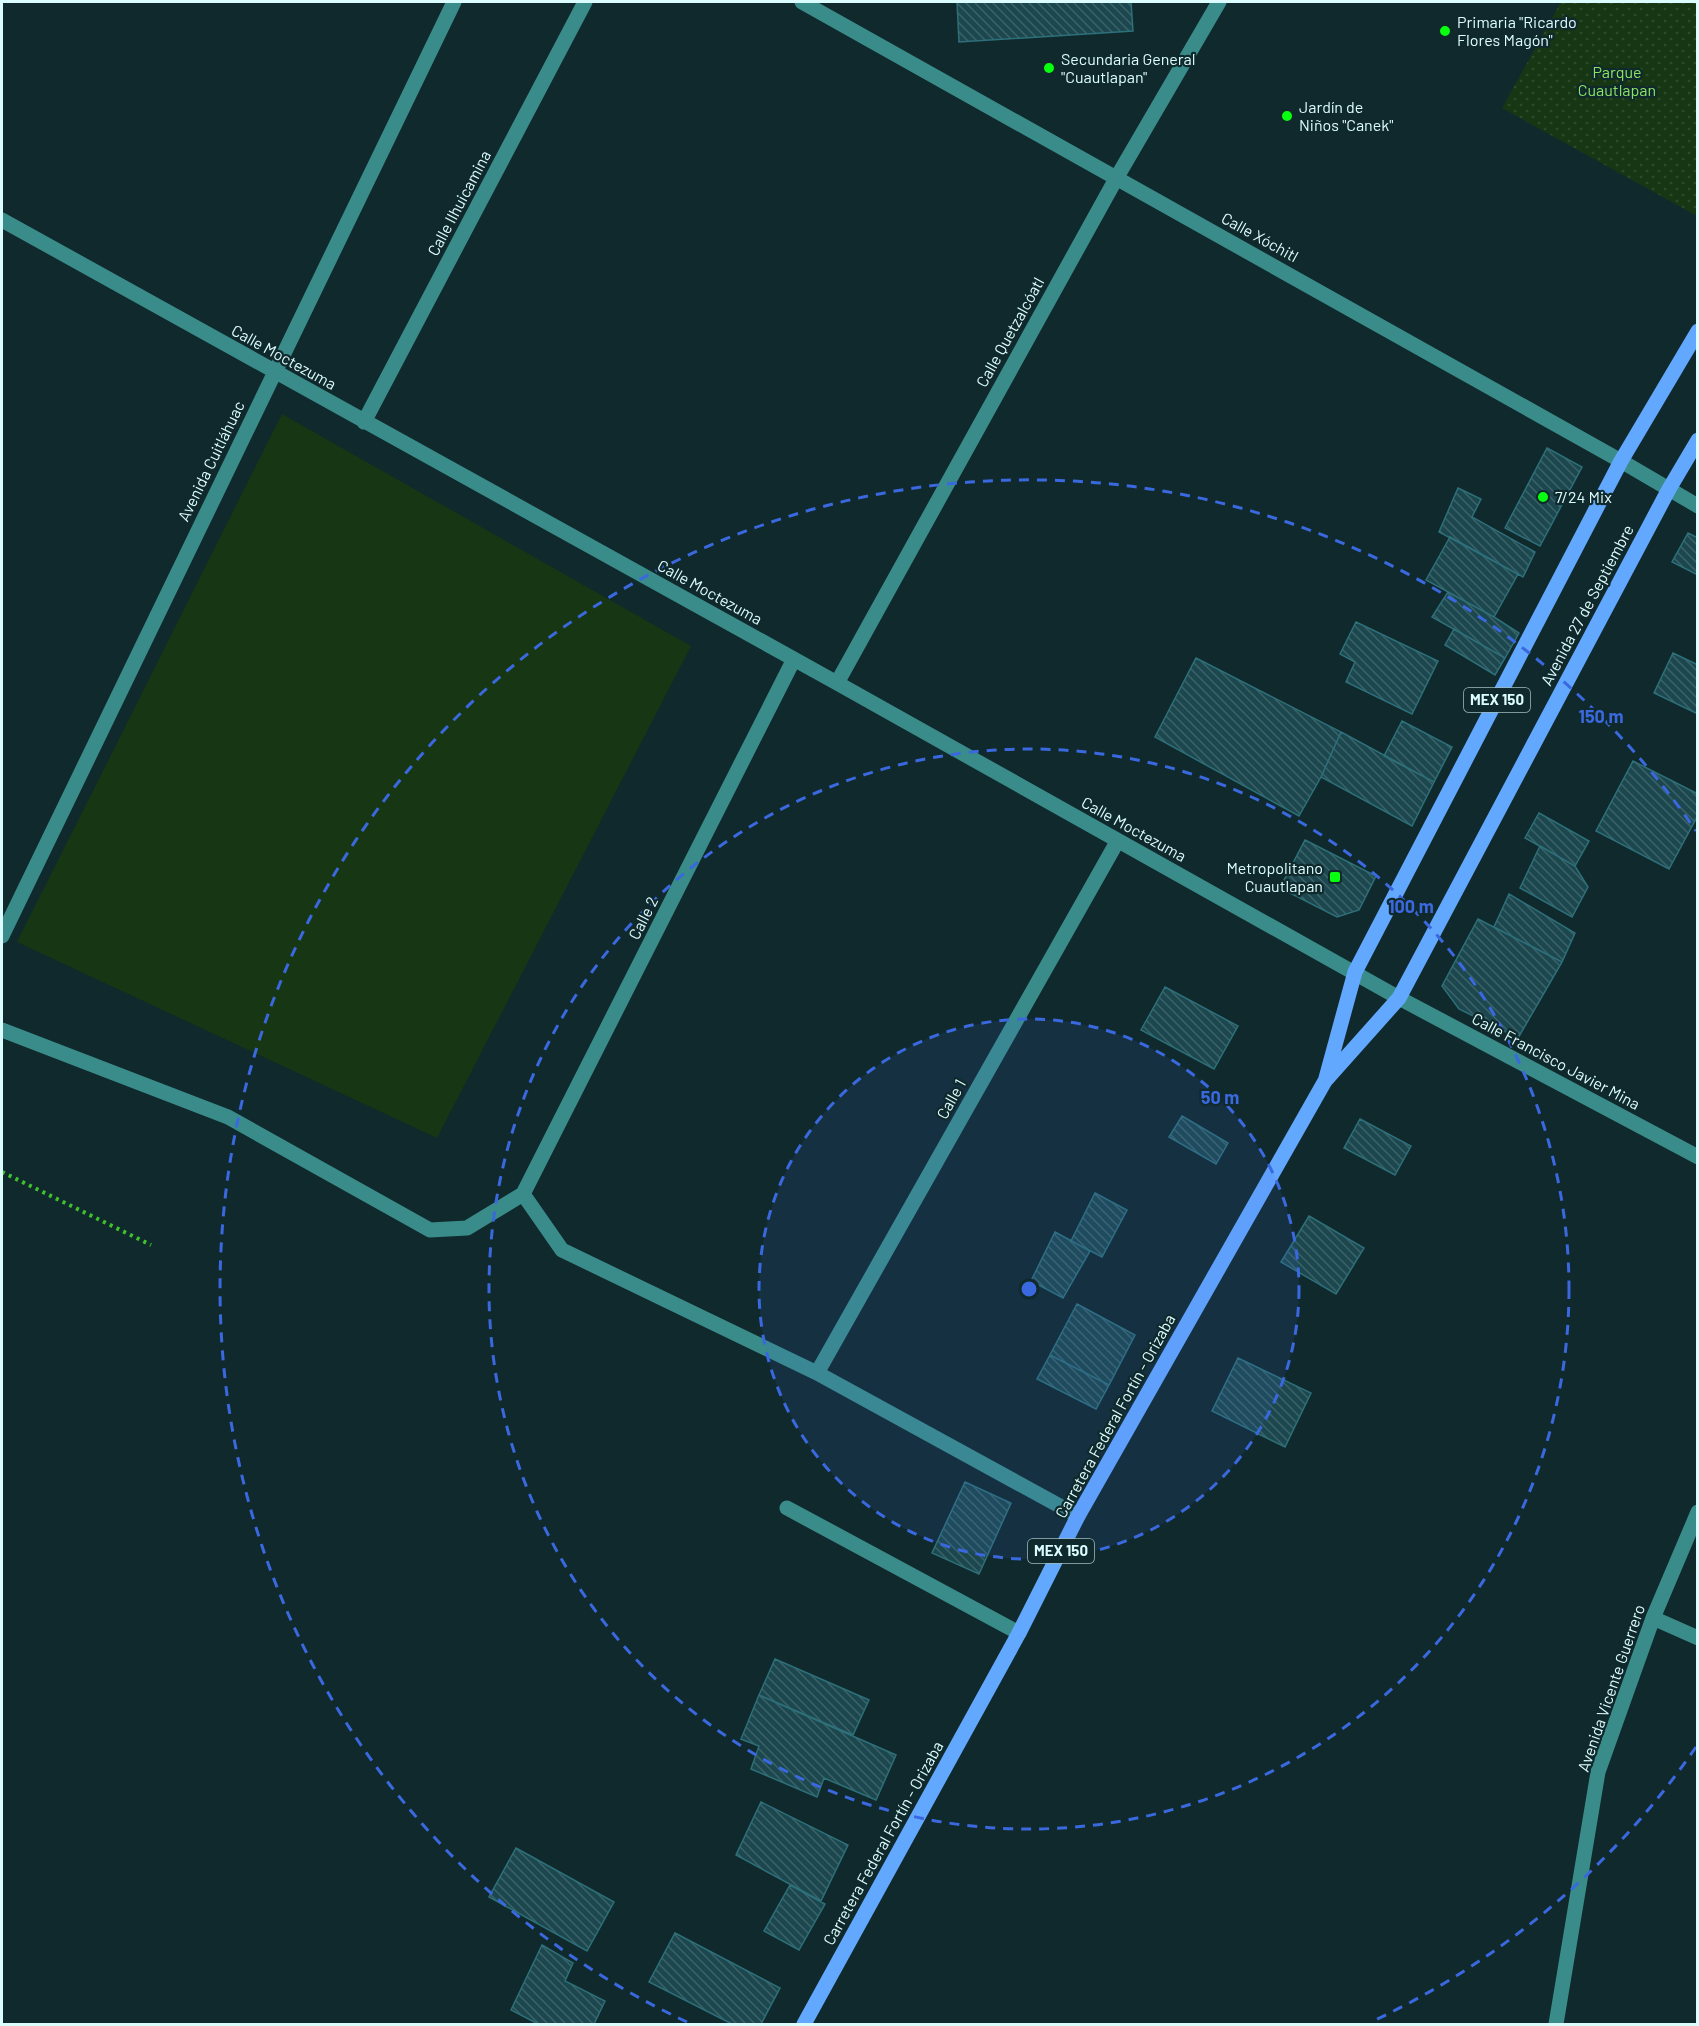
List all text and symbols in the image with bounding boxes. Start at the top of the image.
place label: Primaria "Ricardo Flores Magón" [1457,12,1577,49]
marker: Primaria "Ricardo Flores Magón" [1438,24,1452,38]
place label: Secundaria General "Cuautlapan" [1061,49,1195,86]
marker: Secundaria General "Cuautlapan" [1042,61,1056,75]
park label: Parque Cuautlapan [1578,62,1656,99]
place label: Jardín de Niños "Canek" [1299,97,1393,134]
marker: Jardín de Niños "Canek" [1280,109,1294,123]
street label: Calle Ilhuicamina [423,147,494,259]
street label: Calle Xóchitl [1218,208,1302,265]
street label: Calle Quetzalcóatl [972,274,1048,390]
street label: Calle Moctezuma [229,320,340,393]
street label: Avenida Cuitláhuac [173,397,248,524]
place label: 7/24 Mix [1555,487,1612,506]
marker: 7/24 Mix [1536,490,1550,504]
street label: Avenida 27 de Septiembre [1536,521,1637,688]
street label: Calle Moctezuma [655,555,766,628]
road number: MEX 150 [1464,688,1530,712]
text: 150 m [1579,705,1623,727]
street label: Calle Moctezuma [1079,792,1190,865]
place label: Metropolitano Cuautlapan [1226,858,1323,895]
marker: Metropolitano Cuautlapan [1328,870,1342,884]
street label: Calle 2 [624,893,661,942]
text: 100 m [1388,895,1434,917]
street label: Calle Francisco Javier Mina [1469,1008,1643,1113]
street label: Calle 1 [932,1076,969,1122]
text: 50 m [1201,1086,1239,1108]
centre of rings [1019,1279,1039,1299]
street label: Carretera Federal Fortín - Orizaba [1051,1311,1179,1521]
road number: MEX 150 [1028,1539,1094,1563]
street label: Avenida Vicente Guerrero [1573,1602,1648,1774]
street label: Carretera Federal Fortín - Orizaba [819,1738,947,1948]

